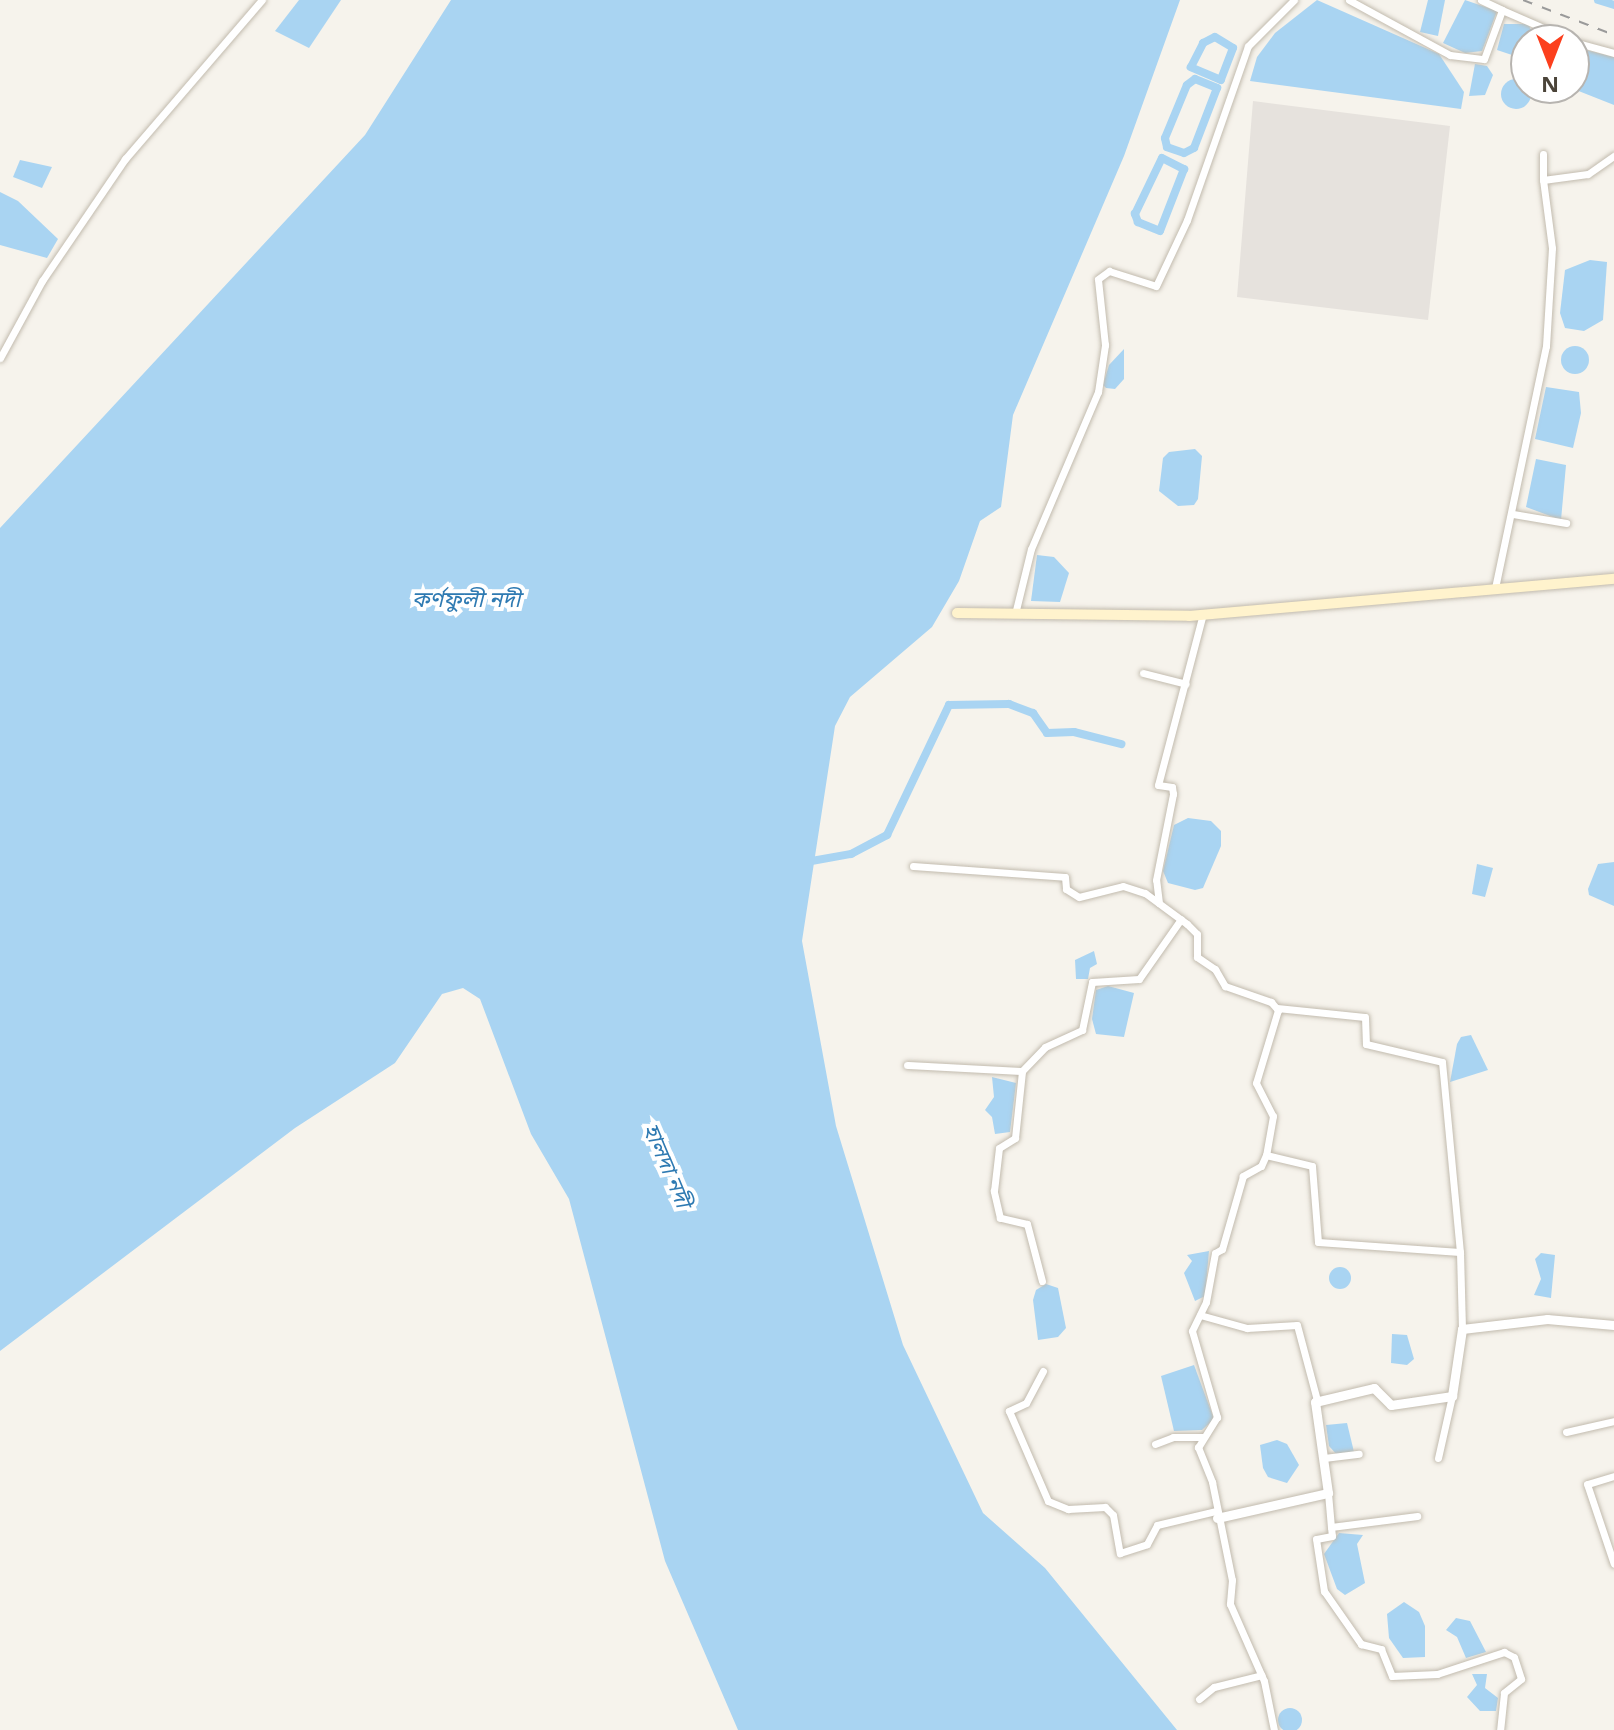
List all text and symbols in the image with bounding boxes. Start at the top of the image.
north arrow [1510,24,1590,104]
text: N [1541,71,1559,101]
water label: কর্ণফুলী নদী [412,586,520,612]
water label: হালদা নদী [639,1119,697,1211]

